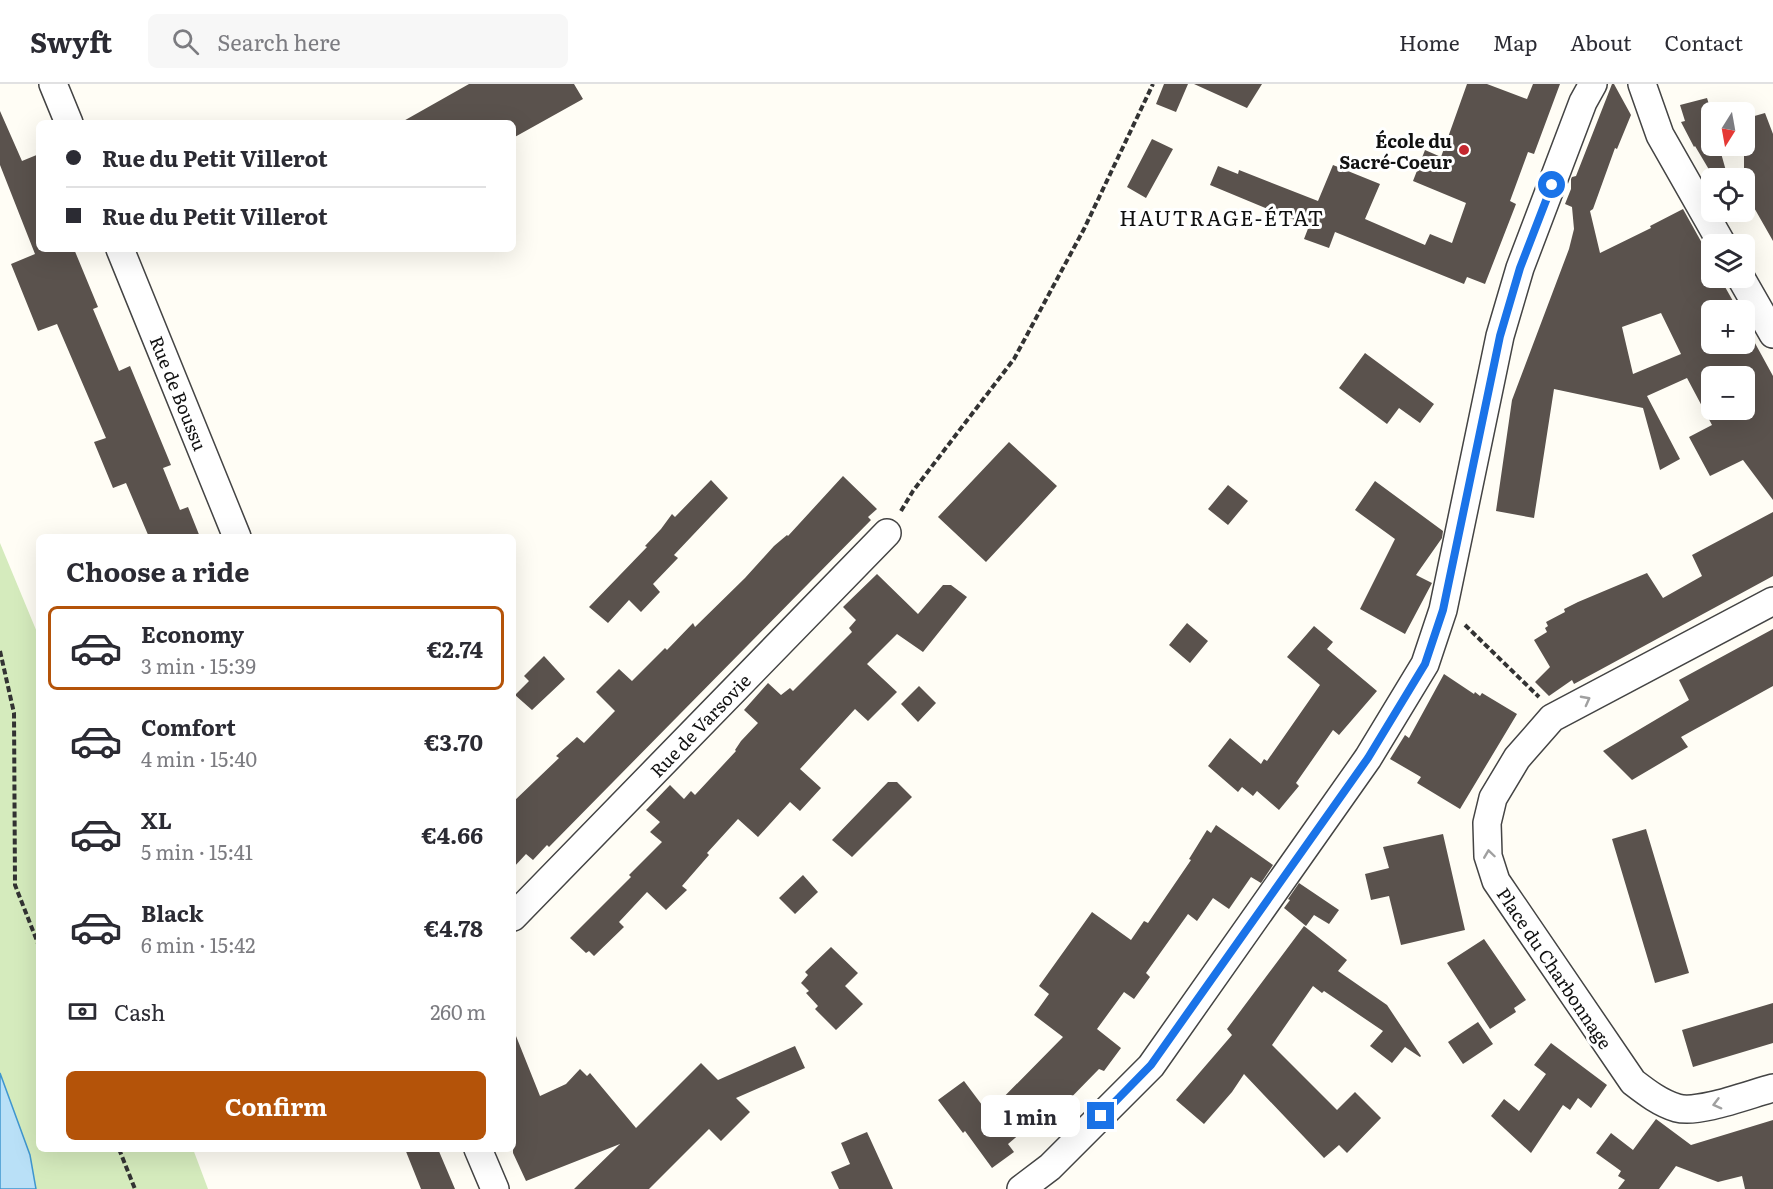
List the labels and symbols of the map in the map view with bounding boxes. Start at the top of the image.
north arrow [1701,102,1755,156]
place label: École du Sacré-Coeur [1339,127,1452,175]
marker: École du Sacré-Coeur [1457,143,1471,157]
route start [1538,171,1565,198]
district label: HAUTRAGE-ÉTAT [1119,201,1325,232]
street label: Rue de Boussu [144,332,214,454]
street label: Rue de Varsovie [643,667,757,783]
one-way arrow [1580,696,1590,707]
one-way arrow [1484,849,1496,859]
street label: Place du Charbonnage [1491,882,1619,1054]
callout: 1 min [981,1095,1080,1137]
one-way arrow [1712,1096,1722,1109]
route end [1087,1102,1114,1129]

